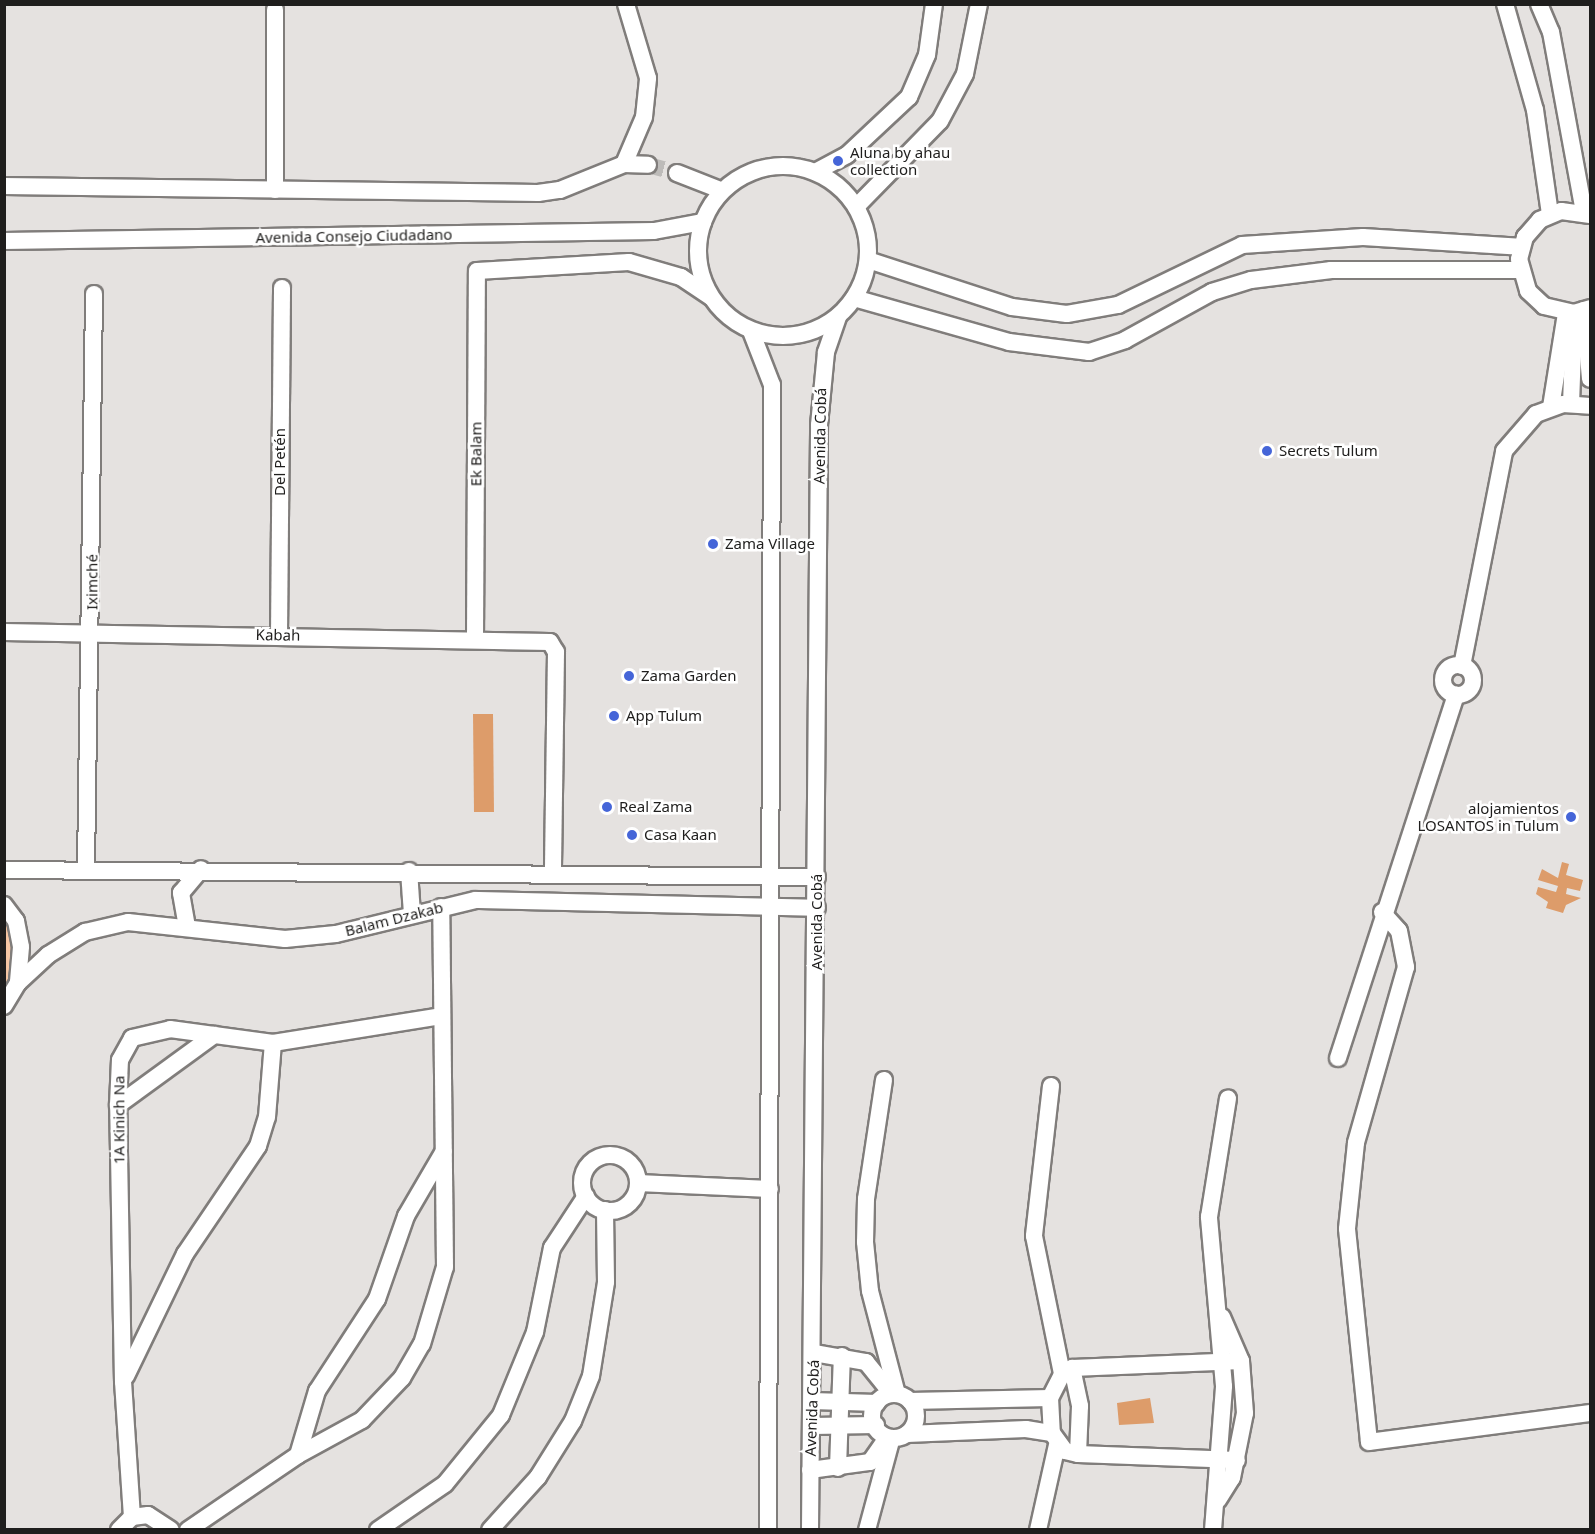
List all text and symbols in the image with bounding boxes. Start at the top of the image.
place label: Aluna by ahau collection [850,143,950,178]
marker: Aluna by ahau collection [831,154,845,168]
street label: Avenida Consejo Ciudadano [255,225,453,247]
street label: Avenida Cobá [810,388,830,484]
street label: Ek Balam [467,422,485,486]
street label: Del Petén [271,428,289,496]
place label: Secrets Tulum [1279,442,1378,460]
marker: Secrets Tulum [1260,444,1274,458]
place label: Zama Village [725,535,815,553]
marker: Zama Village [706,537,720,551]
street label: Iximché [83,554,101,610]
street label: Kabah [256,626,300,644]
place label: Zama Garden [641,667,737,685]
marker: Zama Garden [622,669,636,683]
place label: App Tulum [626,707,702,725]
marker: App Tulum [607,709,621,723]
place label: Real Zama [619,798,692,816]
place label: alojamientos LOSANTOS in Tulum [1418,799,1559,834]
marker: Real Zama [600,800,614,814]
marker: alojamientos LOSANTOS in Tulum [1564,810,1578,824]
place label: Casa Kaan [644,826,717,844]
marker: Casa Kaan [625,828,639,842]
street label: Avenida Cobá [808,874,826,970]
street label: Balam Dzakab [343,898,445,940]
street label: 1A Kinich Na [110,1076,128,1164]
street label: Avenida Cobá [801,1359,823,1457]

